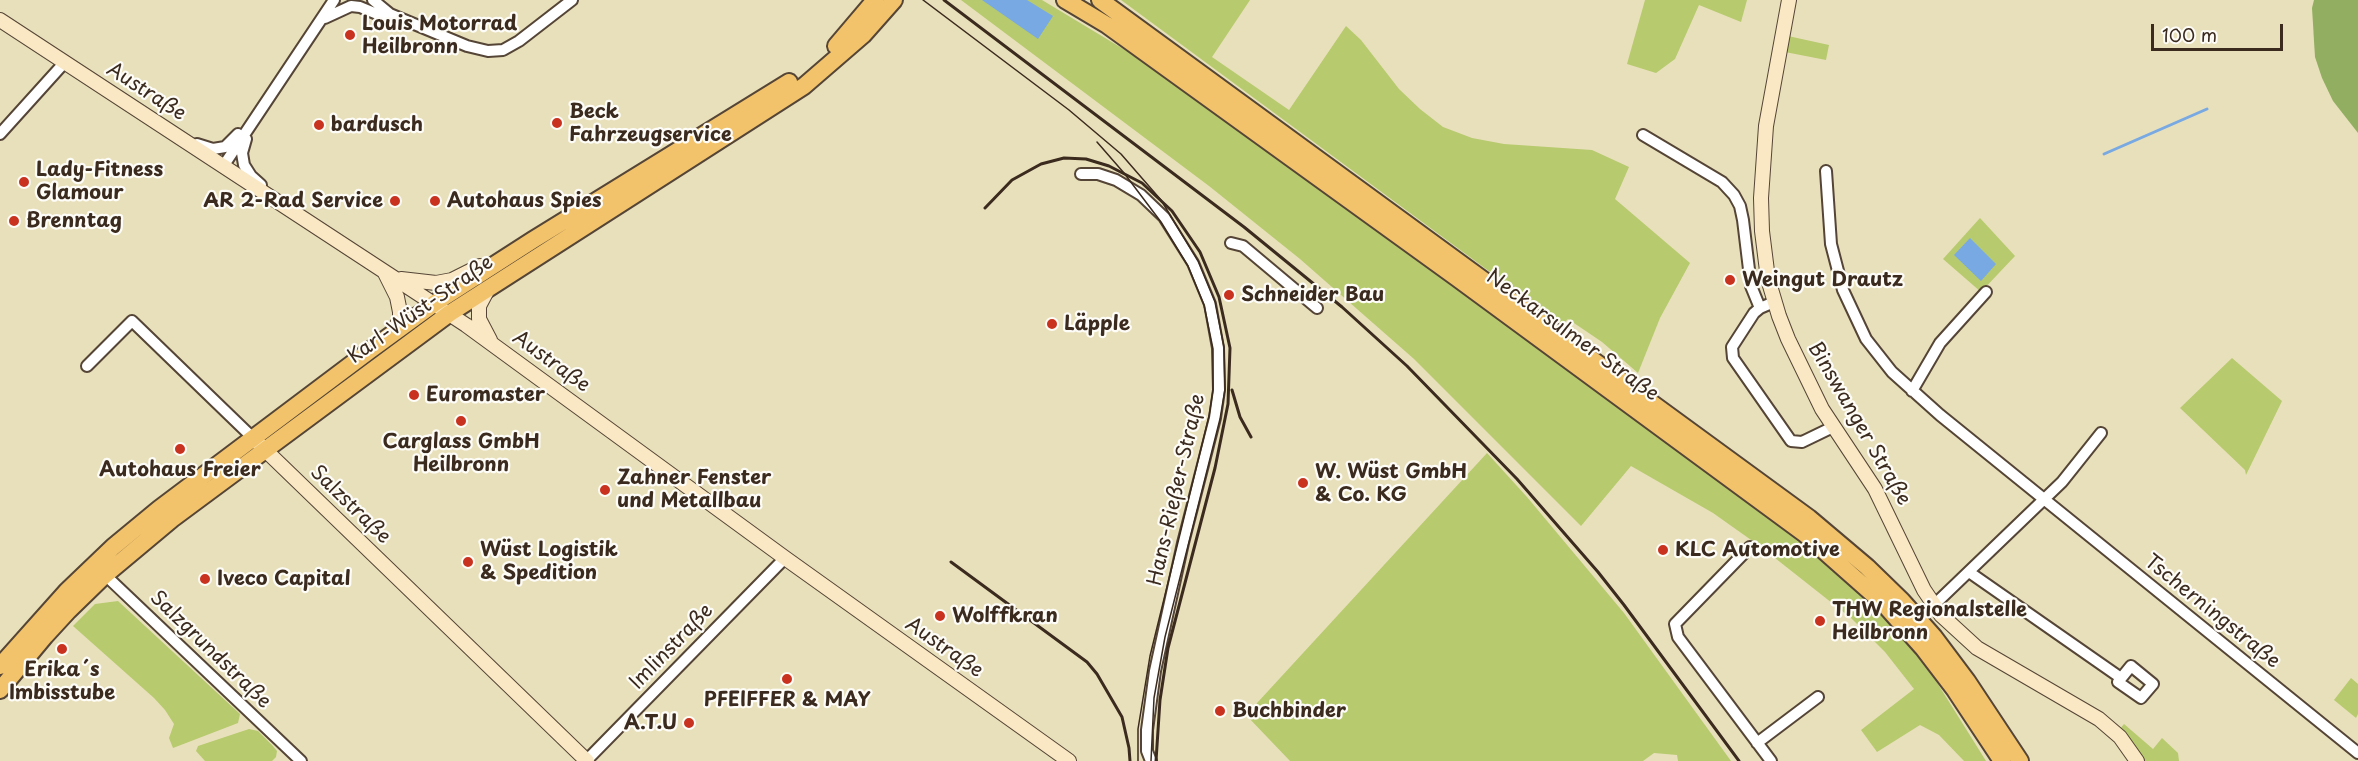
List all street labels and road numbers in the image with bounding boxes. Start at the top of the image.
street label: Austraße [102,58,190,126]
street label: Karl-Wüst-Straße [344,251,498,369]
street label: Neckarsulmer Straße [1481,265,1663,407]
street label: Austraße [508,326,594,398]
street label: Binswanger Straße [1802,338,1916,510]
street label: Hans-Rießer-Straße [1143,392,1211,588]
street label: Salzstraße [305,461,395,549]
street label: Tscherningstraße [2139,550,2285,674]
street label: Salzgrundstraße [144,586,276,714]
street label: Imlinstraße [625,599,719,695]
street label: Austraße [900,612,988,684]

